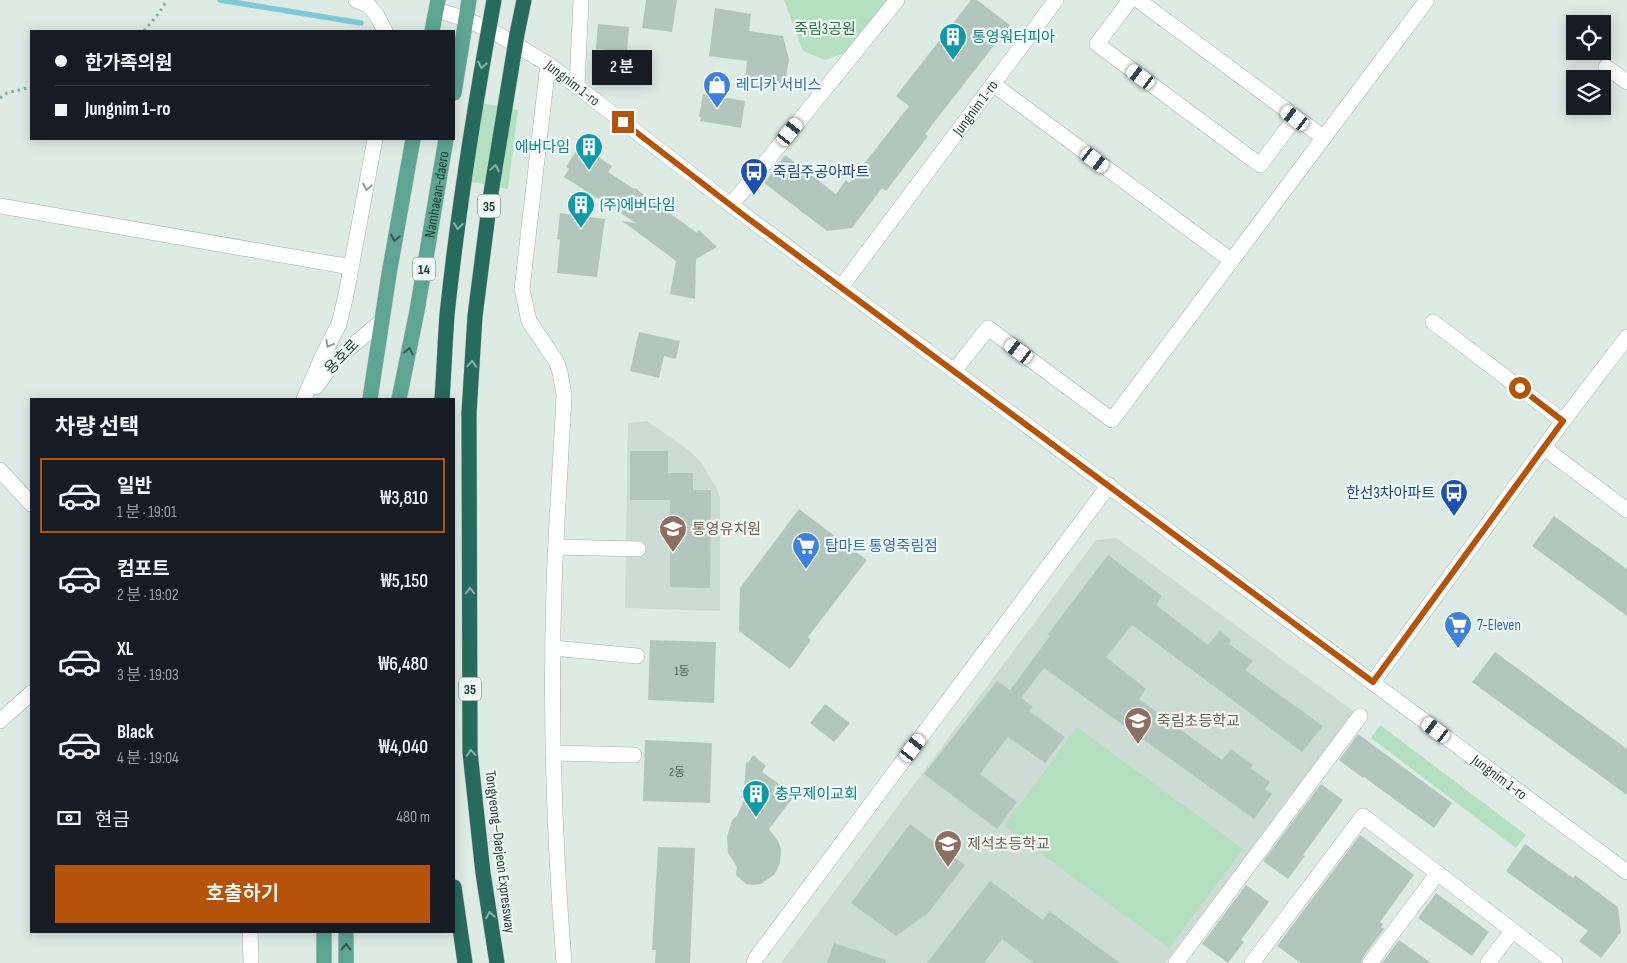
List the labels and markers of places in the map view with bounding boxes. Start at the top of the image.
building icon: 통영워터피아 [938,22,968,61]
place label: 통영워터피아 [972,28,1055,47]
shop icon: 레디카 서비스 [702,70,732,109]
place label: 레디카 서비스 [736,76,821,95]
building icon: 에버다임 [574,132,604,171]
place label: 에버다임 [515,138,570,157]
bus stop icon: 죽림주공아파트 [739,157,769,196]
place label: 죽림주공아파트 [773,163,870,182]
building icon: (주)에버다임 [566,190,596,229]
place label: (주)에버다임 [600,196,676,215]
bus stop icon: 한선3차아파트 [1439,478,1469,517]
place label: 한선3차아파트 [1346,484,1435,503]
school or university icon: 통영유치원 [658,514,688,553]
place label: 통영유치원 [692,520,761,539]
supermarket icon: 탑마트 통영죽림점 [791,531,821,570]
place label: 탑마트 통영죽림점 [825,537,938,556]
supermarket icon: 7-Eleven [1443,610,1473,649]
place label: 7-Eleven [1477,616,1521,635]
school or university icon: 죽림초등학교 [1123,706,1153,745]
place label: 죽림초등학교 [1157,712,1240,731]
building icon: 충무제이교회 [741,779,771,818]
place label: 충무제이교회 [775,785,858,804]
school or university icon: 제석초등학교 [933,829,963,868]
place label: 제석초등학교 [967,835,1050,854]

